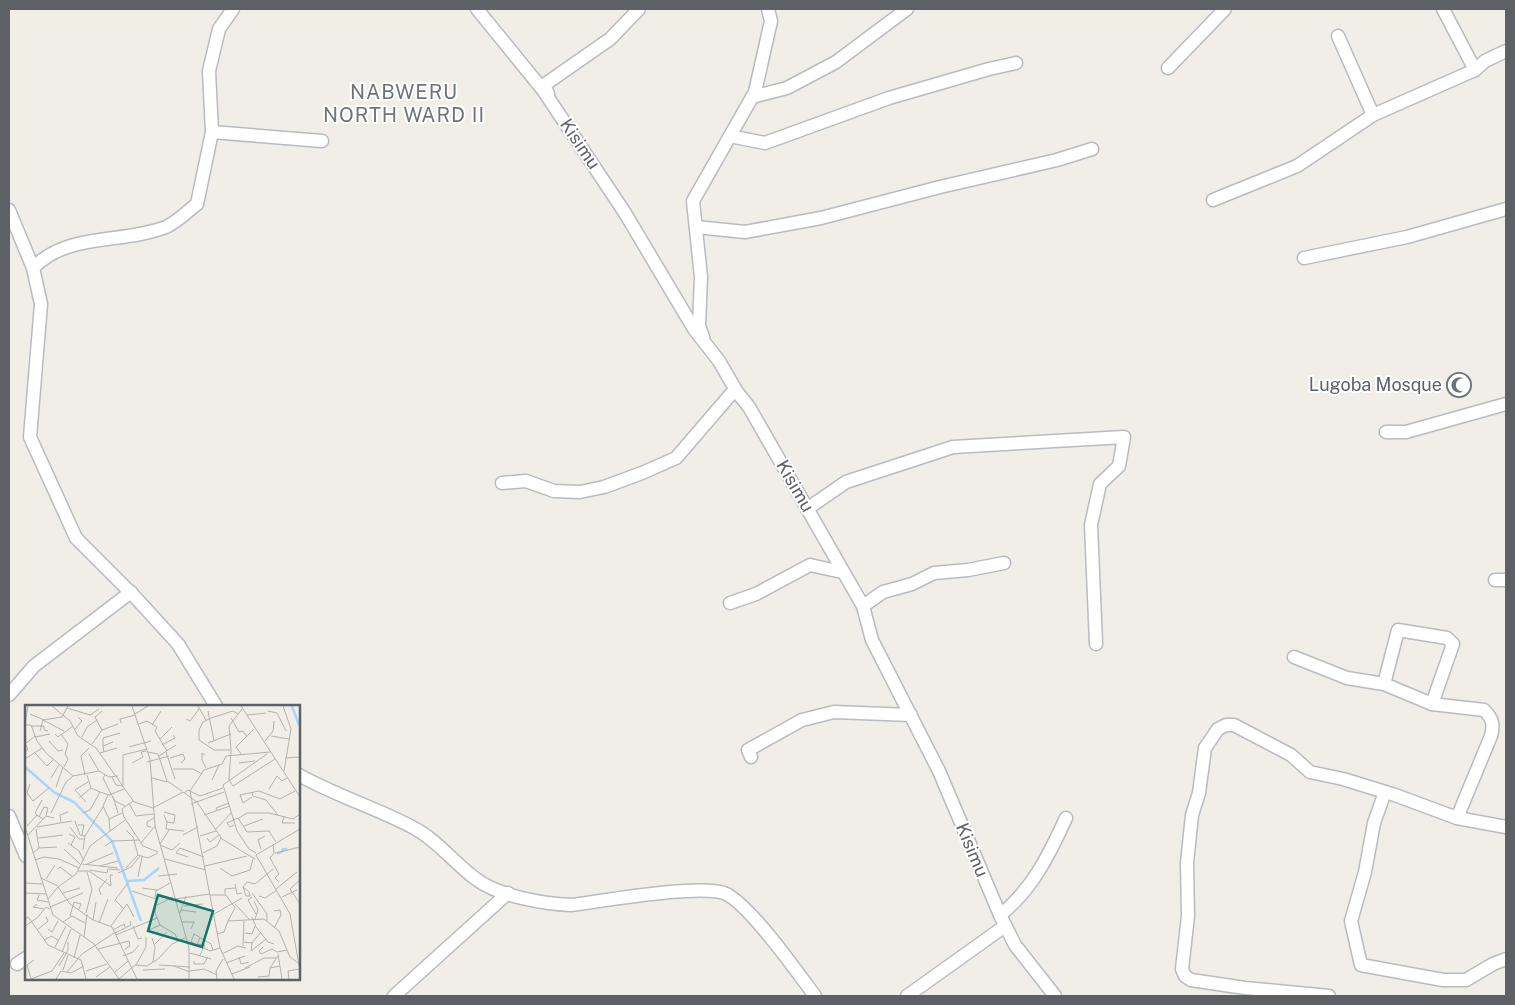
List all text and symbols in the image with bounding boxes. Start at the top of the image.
district label: NABWERU NORTH WARD II [323,80,485,127]
street label: Kisimu [556,114,605,173]
mosque icon: Lugoba Mosque [1446,372,1472,398]
place label: Lugoba Mosque [1309,374,1442,395]
street label: Kisimu [772,456,819,515]
inset map [25,705,300,980]
street label: Kisimu [952,820,993,880]

